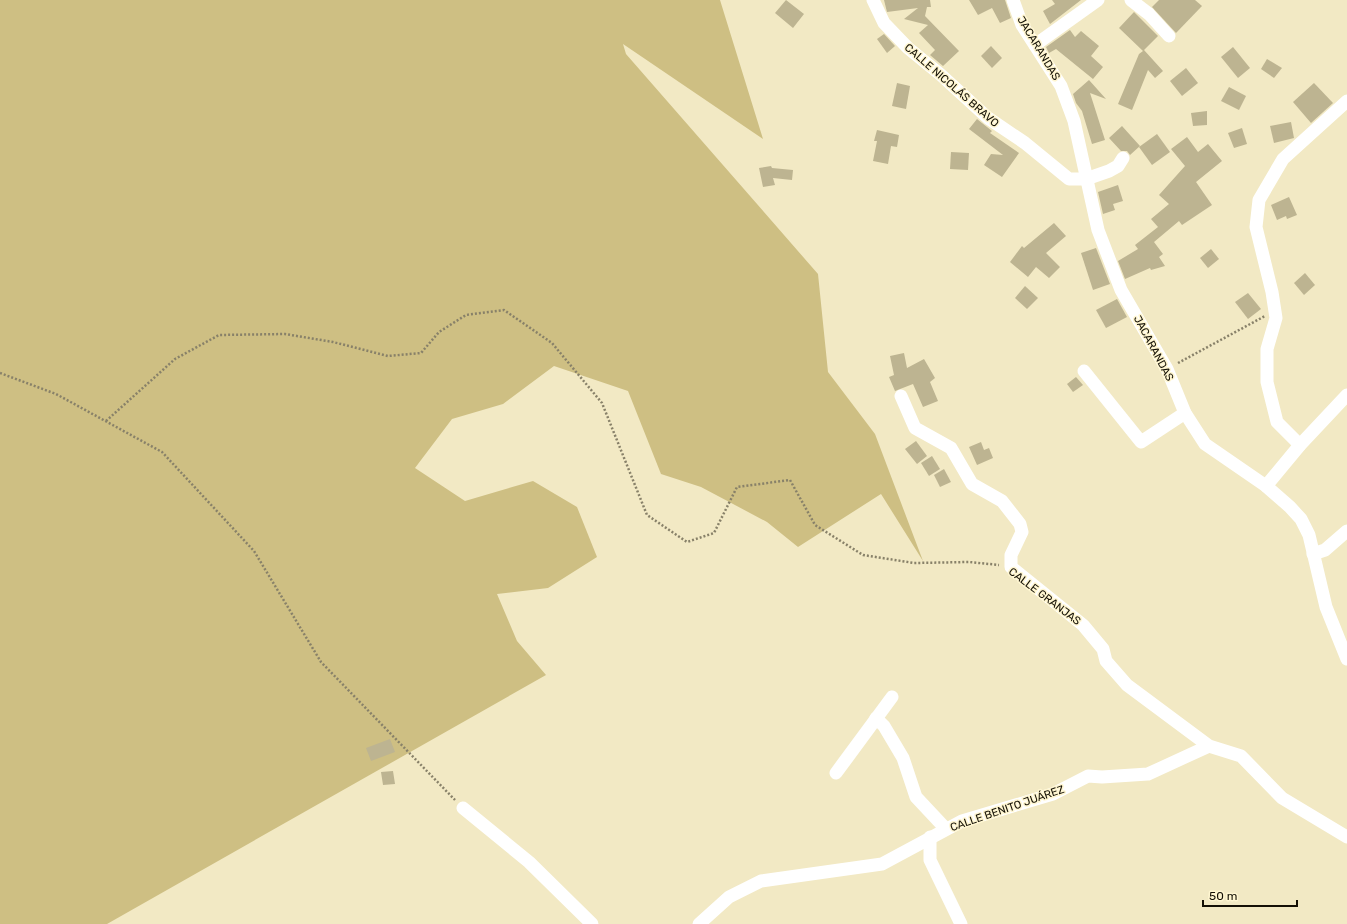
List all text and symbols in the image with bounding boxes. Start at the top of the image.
street label: JACARANDAS [1014,14,1063,83]
street label: CALLE NICOLÁS BRAVO [902,41,1001,130]
street label: JACARANDAS [1131,313,1176,383]
street label: CALLE GRANJAS [1006,565,1083,628]
street label: CALLE BENITO JUÁREZ [948,783,1066,834]
scale bar [1203,882,1297,908]
text: 50 m [1209,889,1237,903]

